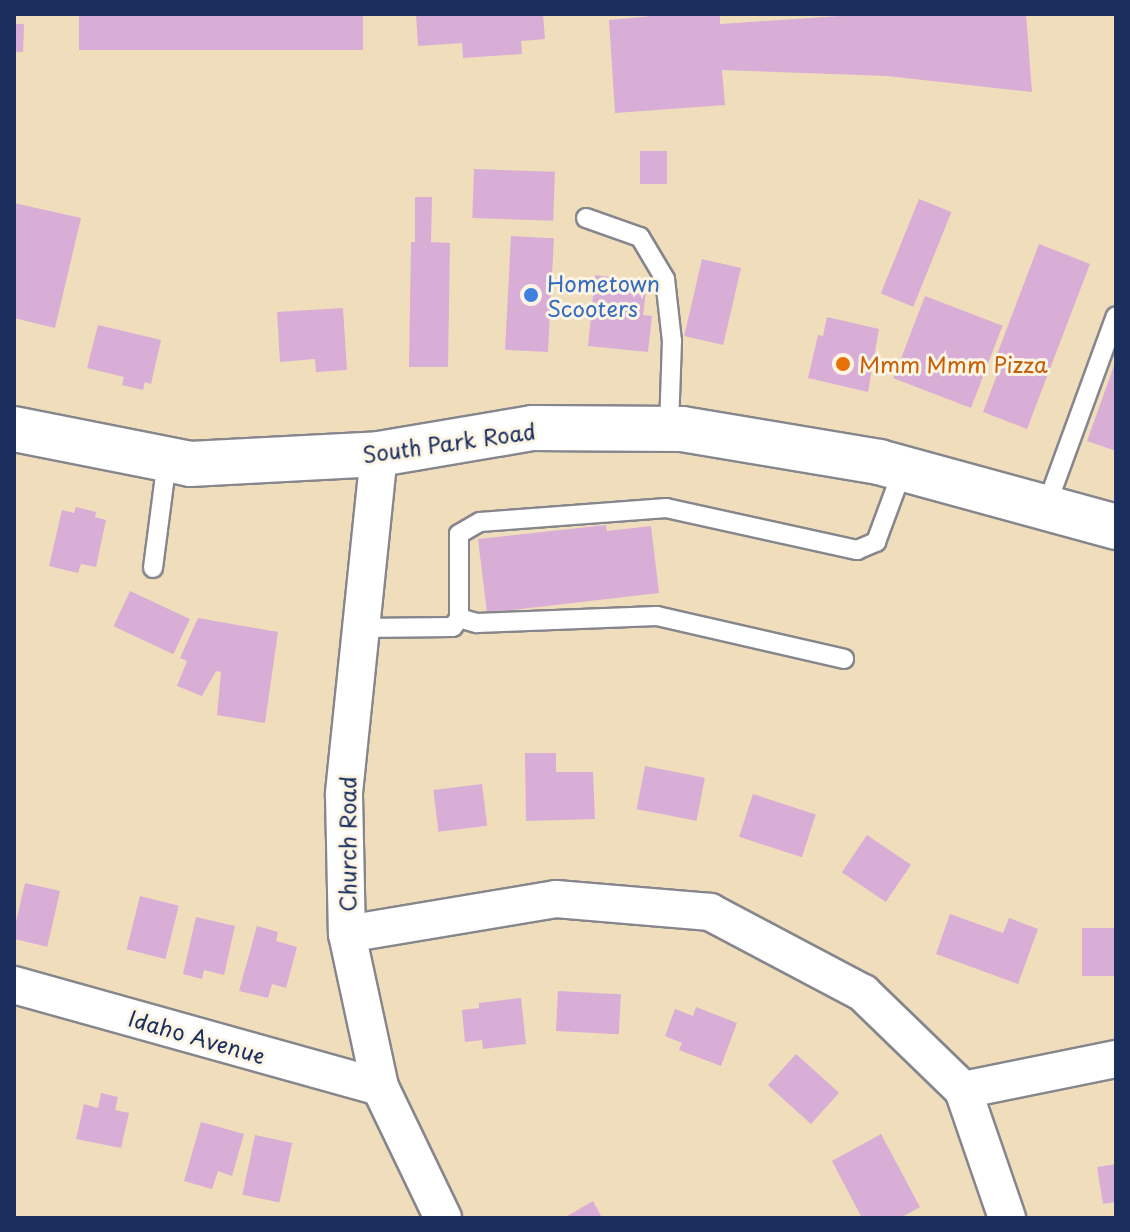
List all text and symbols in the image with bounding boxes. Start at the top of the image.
place label: Hometown Scooters [547,269,660,320]
marker: Hometown Scooters [522,286,540,304]
place label: Mmm Mmm Pizza [859,351,1047,377]
marker: Mmm Mmm Pizza [834,355,852,373]
street label: South Park Road [359,417,539,467]
street label: Church Road [334,776,360,912]
street label: Idaho Avenue [126,1004,268,1068]

